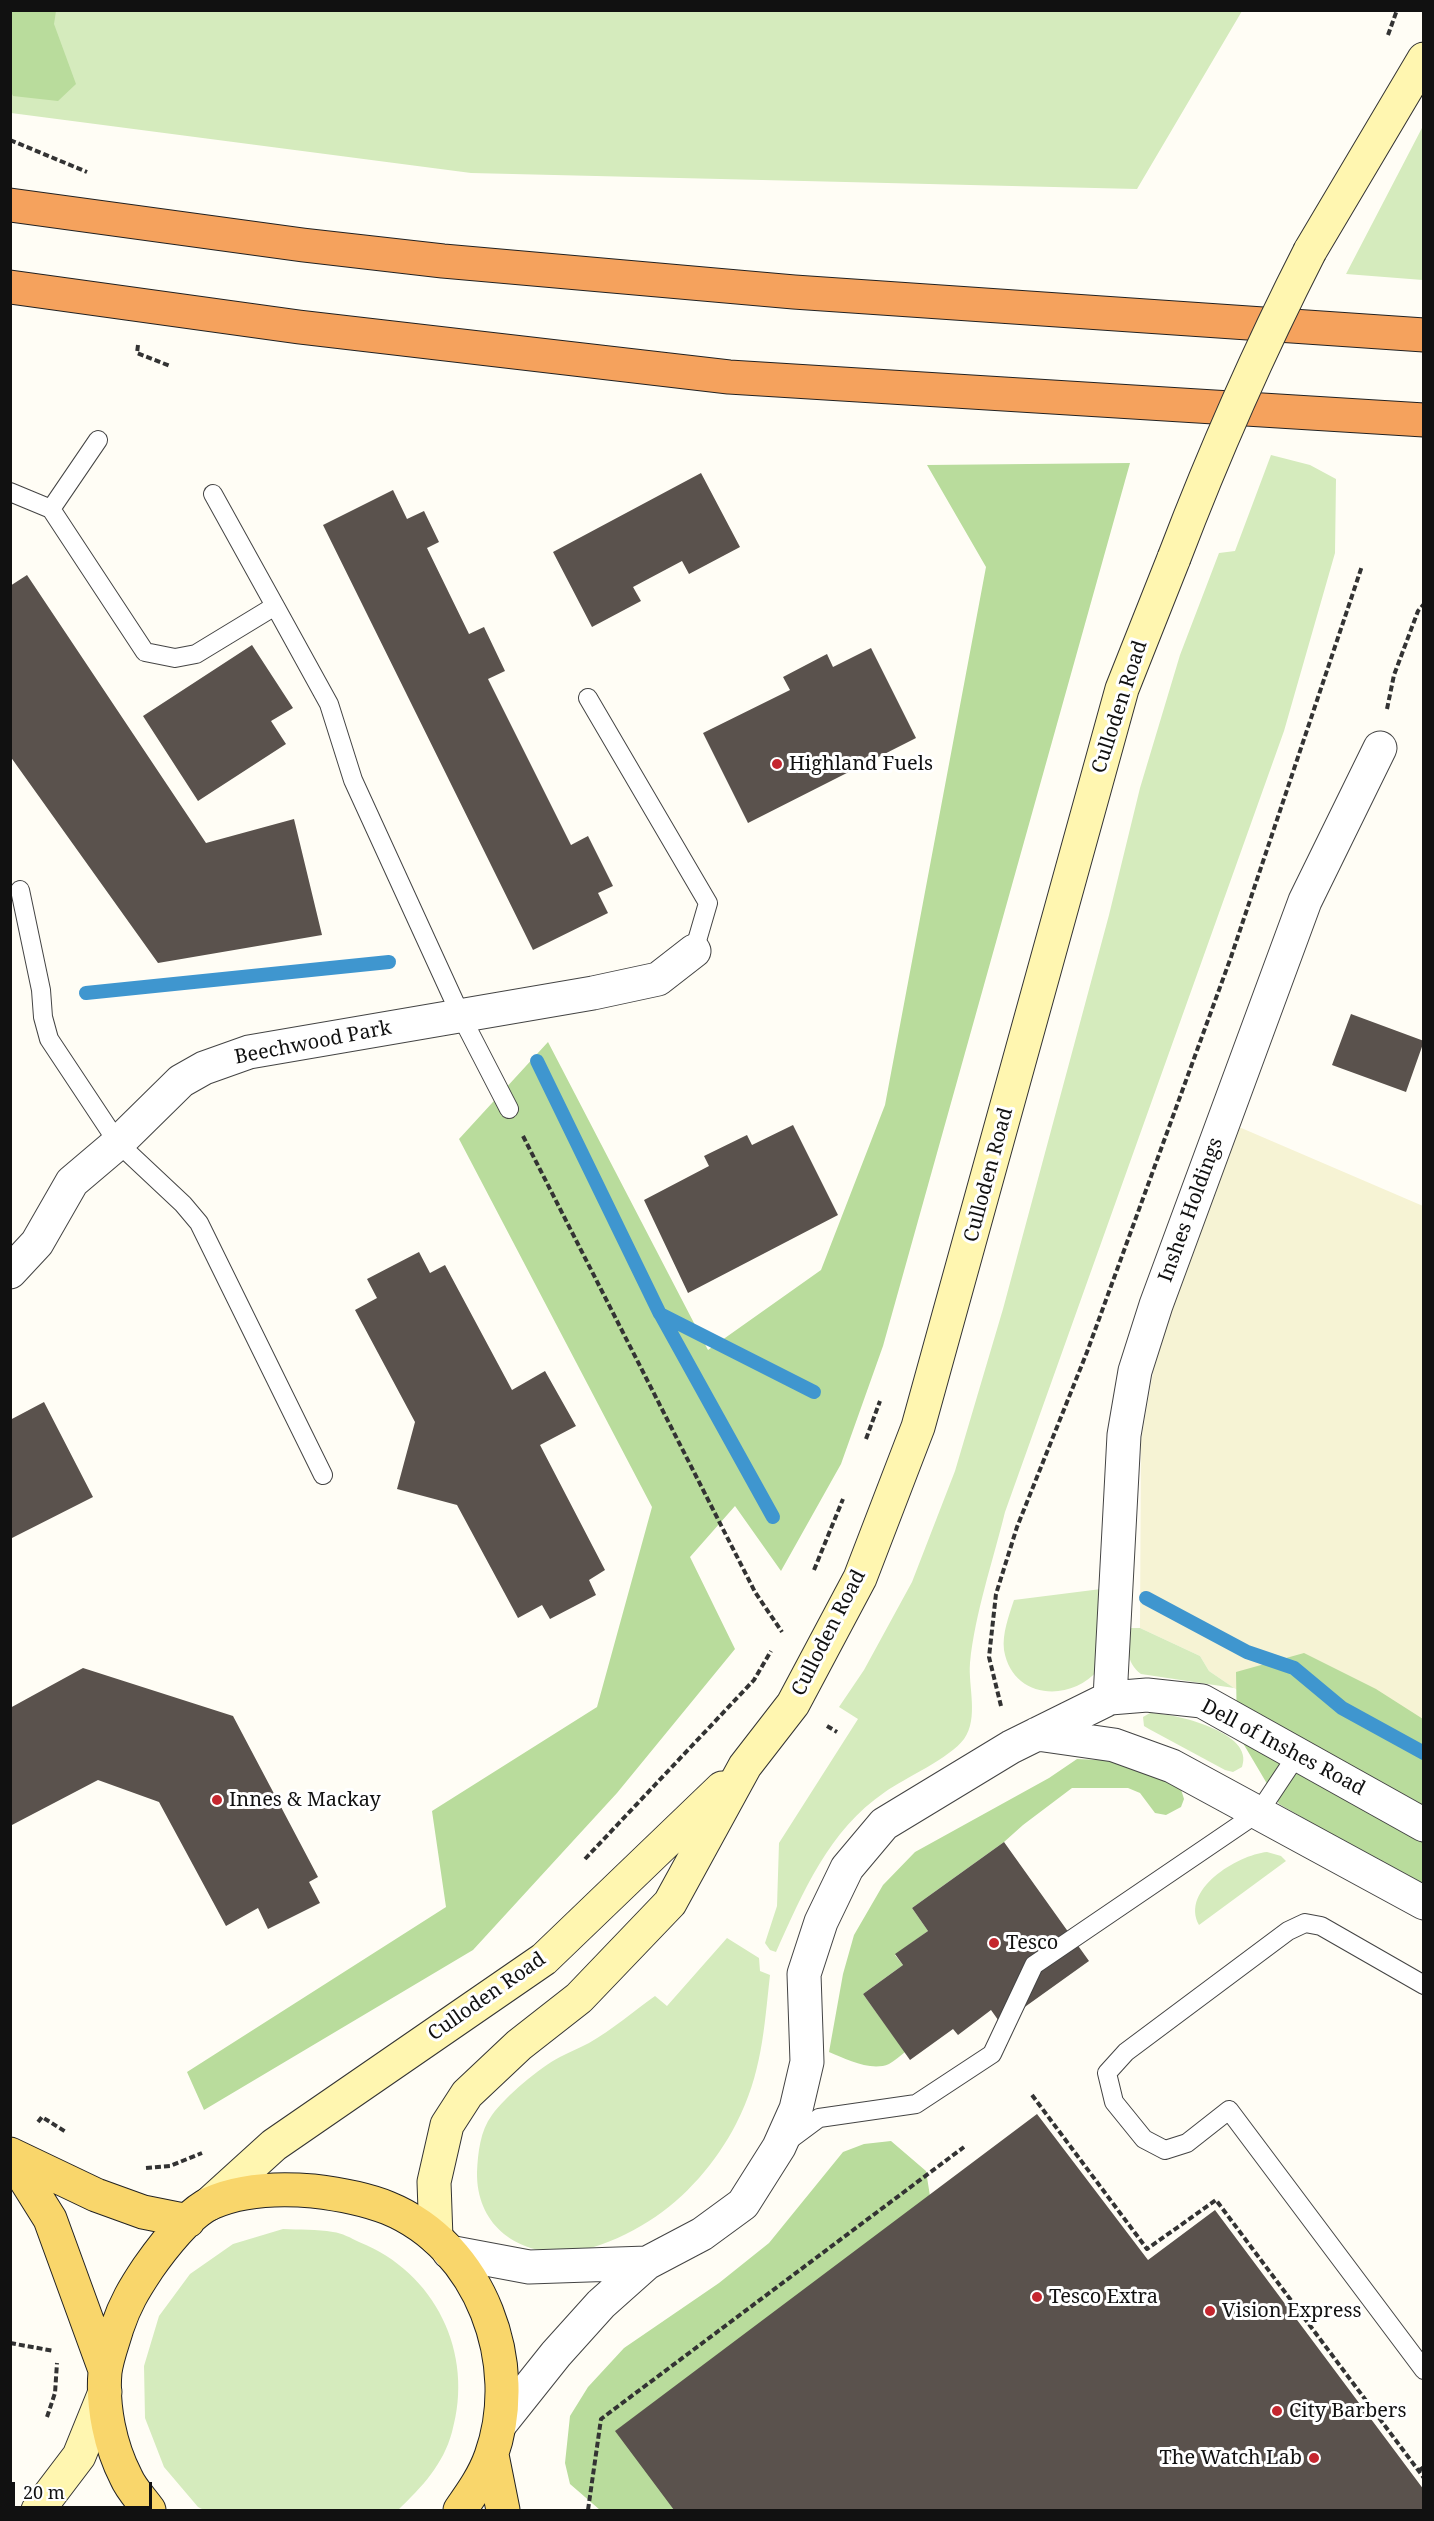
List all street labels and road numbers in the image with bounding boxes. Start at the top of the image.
street label: Culloden Road [1087,638,1153,776]
street label: Beechwood Park [233,1016,393,1070]
street label: Culloden Road [960,1105,1018,1245]
street label: Inshes Holdings [1154,1135,1228,1285]
street label: Culloden Road [787,1566,871,1700]
street label: Dell of Inshes Road [1197,1695,1369,1801]
street label: Culloden Road [424,1948,550,2046]

